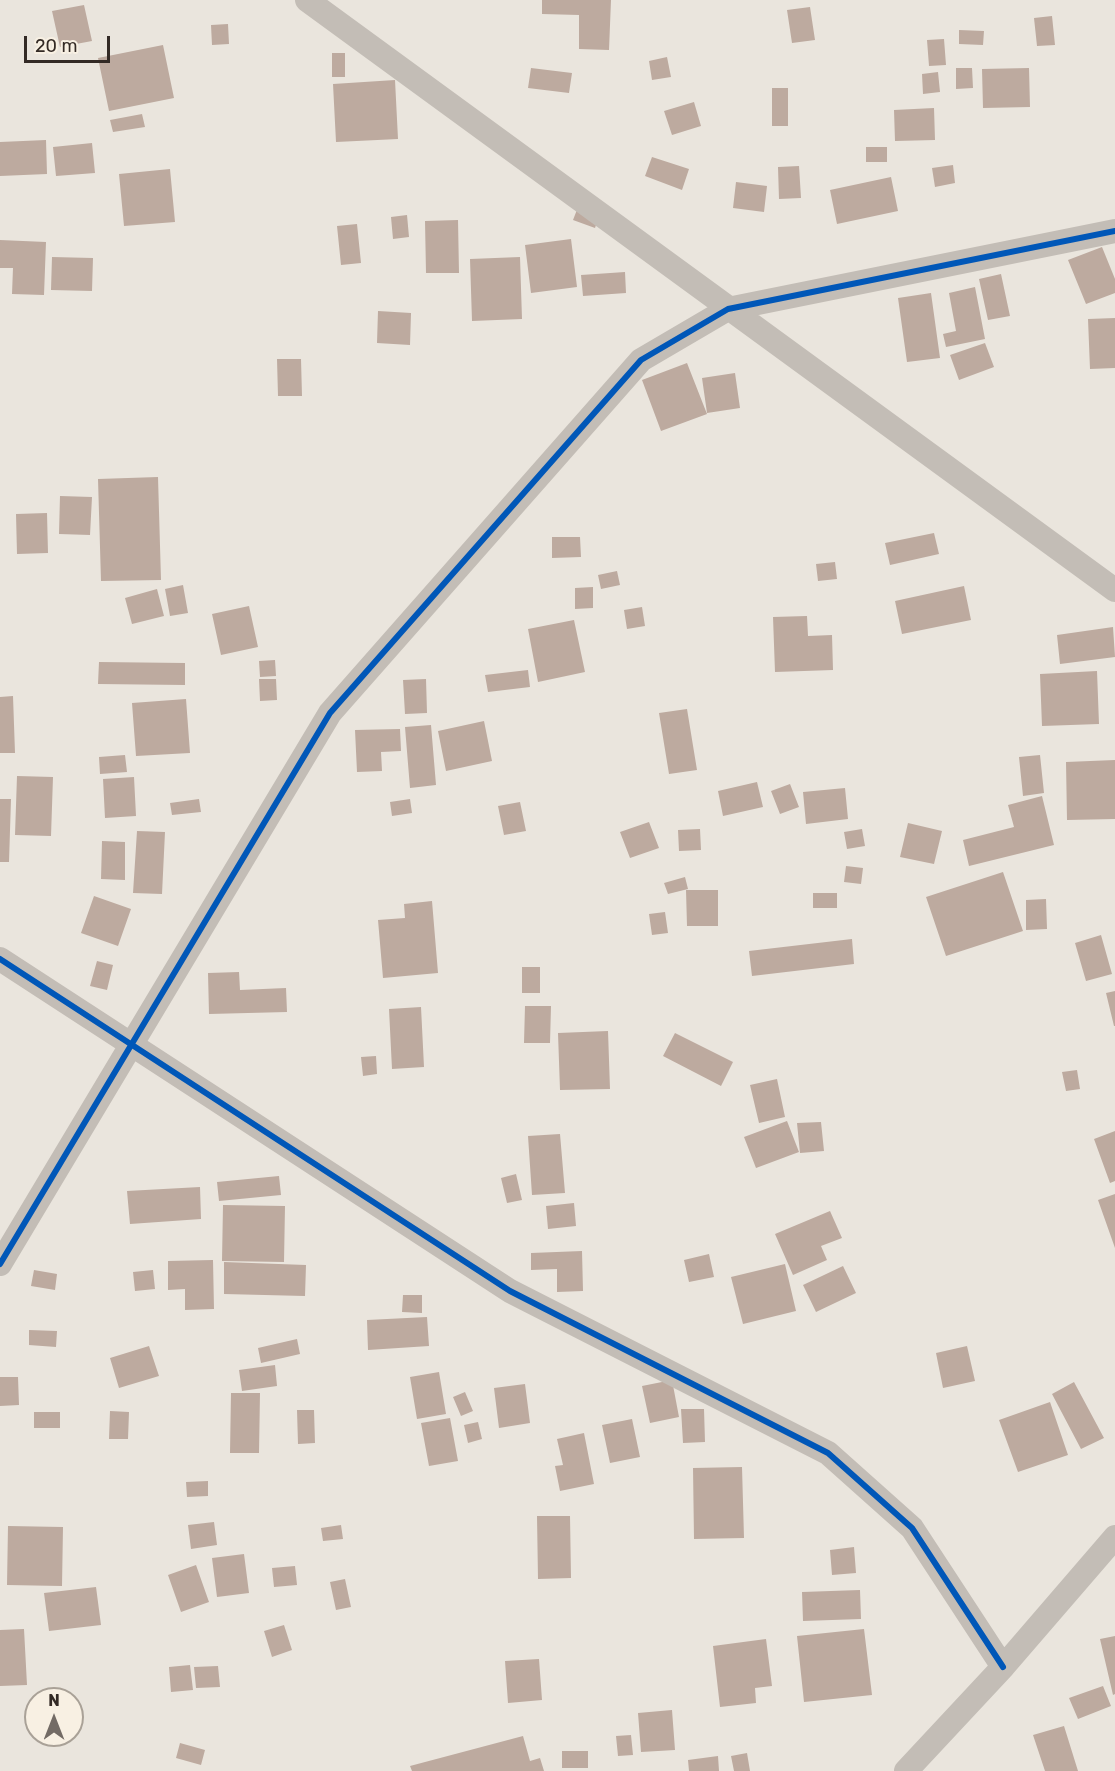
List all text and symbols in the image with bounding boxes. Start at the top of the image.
scale bar [27,24,112,62]
text: 20 m [35,35,77,57]
north arrow [24,1687,84,1747]
text: N [48,1691,60,1710]

